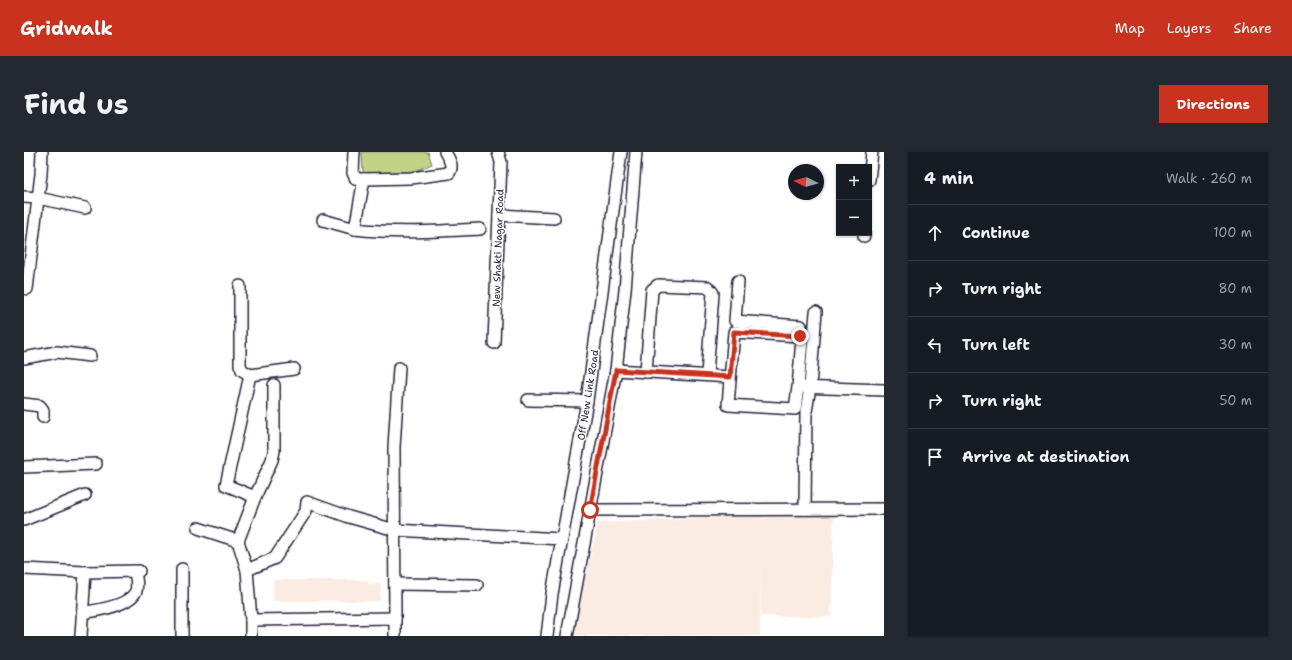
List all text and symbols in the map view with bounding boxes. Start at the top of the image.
text: Gridwalk [20,16,113,41]
text: Map [1115,19,1145,37]
text: Layers [1167,19,1211,37]
text: Share [1233,19,1272,37]
text: Find us [24,85,129,123]
button: Directions [1159,85,1268,123]
north arrow [788,164,824,200]
map controls [836,164,872,236]
button: + [836,164,872,200]
text: 4 min [924,167,974,189]
text: Walk · 260 m [1166,170,1252,187]
street label: New Shakti Nagar Road [489,188,507,307]
button: − [836,200,872,236]
icon: ahead [924,222,946,244]
text: Continue [962,223,1030,243]
text: 100 m [1213,224,1252,241]
icon: right [924,278,946,300]
text: Turn right [962,279,1042,299]
text: 80 m [1218,280,1252,297]
route end [791,327,809,345]
icon: left [924,334,946,356]
text: Turn left [962,335,1030,355]
text: 30 m [1218,336,1252,353]
street label: Off New Link Road [574,348,602,441]
icon: right [924,390,946,412]
text: Turn right [962,391,1042,411]
text: 50 m [1219,392,1252,409]
icon: arrive [924,446,946,468]
text: Arrive at destination [962,447,1130,467]
route start [581,501,599,519]

